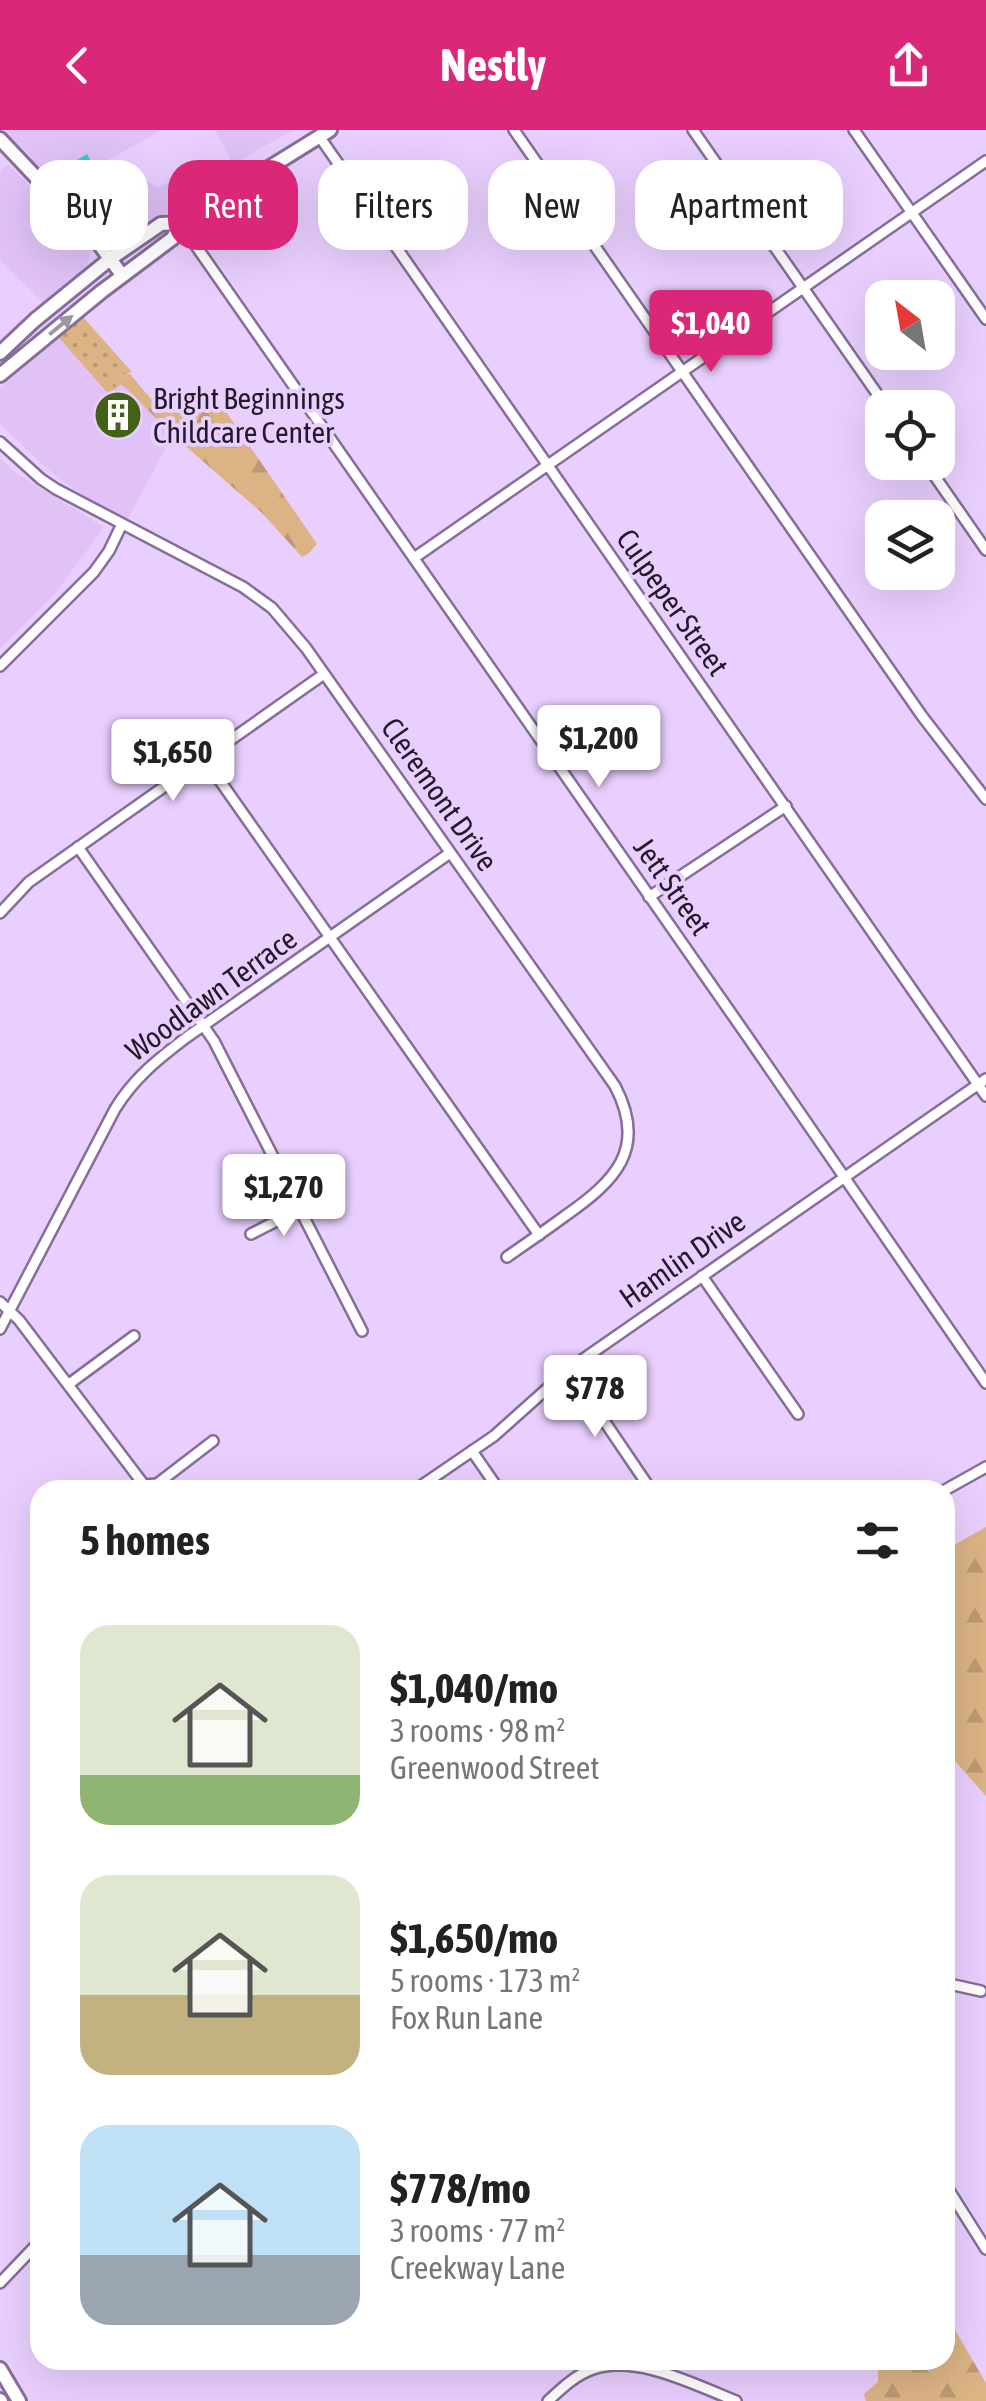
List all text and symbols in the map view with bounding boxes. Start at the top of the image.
icon: back [50,38,105,93]
icon: share [881,38,936,93]
text: Nestly [440,39,546,91]
chip: Buy [30,160,148,250]
chip: Rent [168,160,298,250]
chip: Filters [318,160,468,250]
chip: New [488,160,615,250]
chip: Apartment [635,160,843,250]
north arrow [865,280,955,370]
map controls [865,280,955,590]
pin: $1,040 [630,290,792,375]
text: $1,040 [671,304,751,341]
one-way arrow [48,315,73,336]
place label: Bright Beginnings Childcare Center [153,381,345,449]
building icon: Bright Beginnings Childcare Center [92,389,144,441]
button: locate [865,390,955,480]
button: layers [865,500,955,590]
street label: Culpeper Street [610,522,736,682]
pin: $1,200 [518,705,680,790]
street label: Cleremont Drive [375,711,505,877]
pin: $1,650 [92,719,254,804]
text: $1,200 [559,719,639,756]
text: $1,650 [133,733,213,770]
street label: Jett Street [627,831,719,941]
street label: Woodlawn Terrace [119,921,303,1067]
pin: $1,270 [203,1154,365,1239]
text: $1,270 [244,1168,324,1205]
street label: Hamlin Drive [613,1204,751,1314]
pin: $778 [536,1355,654,1440]
text: $778 [566,1369,624,1406]
icon: filters [850,1513,905,1568]
text: 5 homes [80,1516,210,1564]
text: $1,040/mo [390,1664,558,1712]
icon: home [160,1665,280,1785]
text: 3 rooms · 98 m² [390,1712,565,1749]
text: Greenwood Street [390,1749,599,1786]
text: $1,650/mo [390,1914,558,1962]
icon: home [160,1915,280,2035]
text: 5 rooms · 173 m² [390,1962,580,1999]
text: Fox Run Lane [390,1999,543,2036]
text: $778/mo [390,2164,531,2212]
icon: home [160,2165,280,2285]
text: 3 rooms · 77 m² [390,2212,565,2249]
text: Creekway Lane [390,2249,565,2286]

